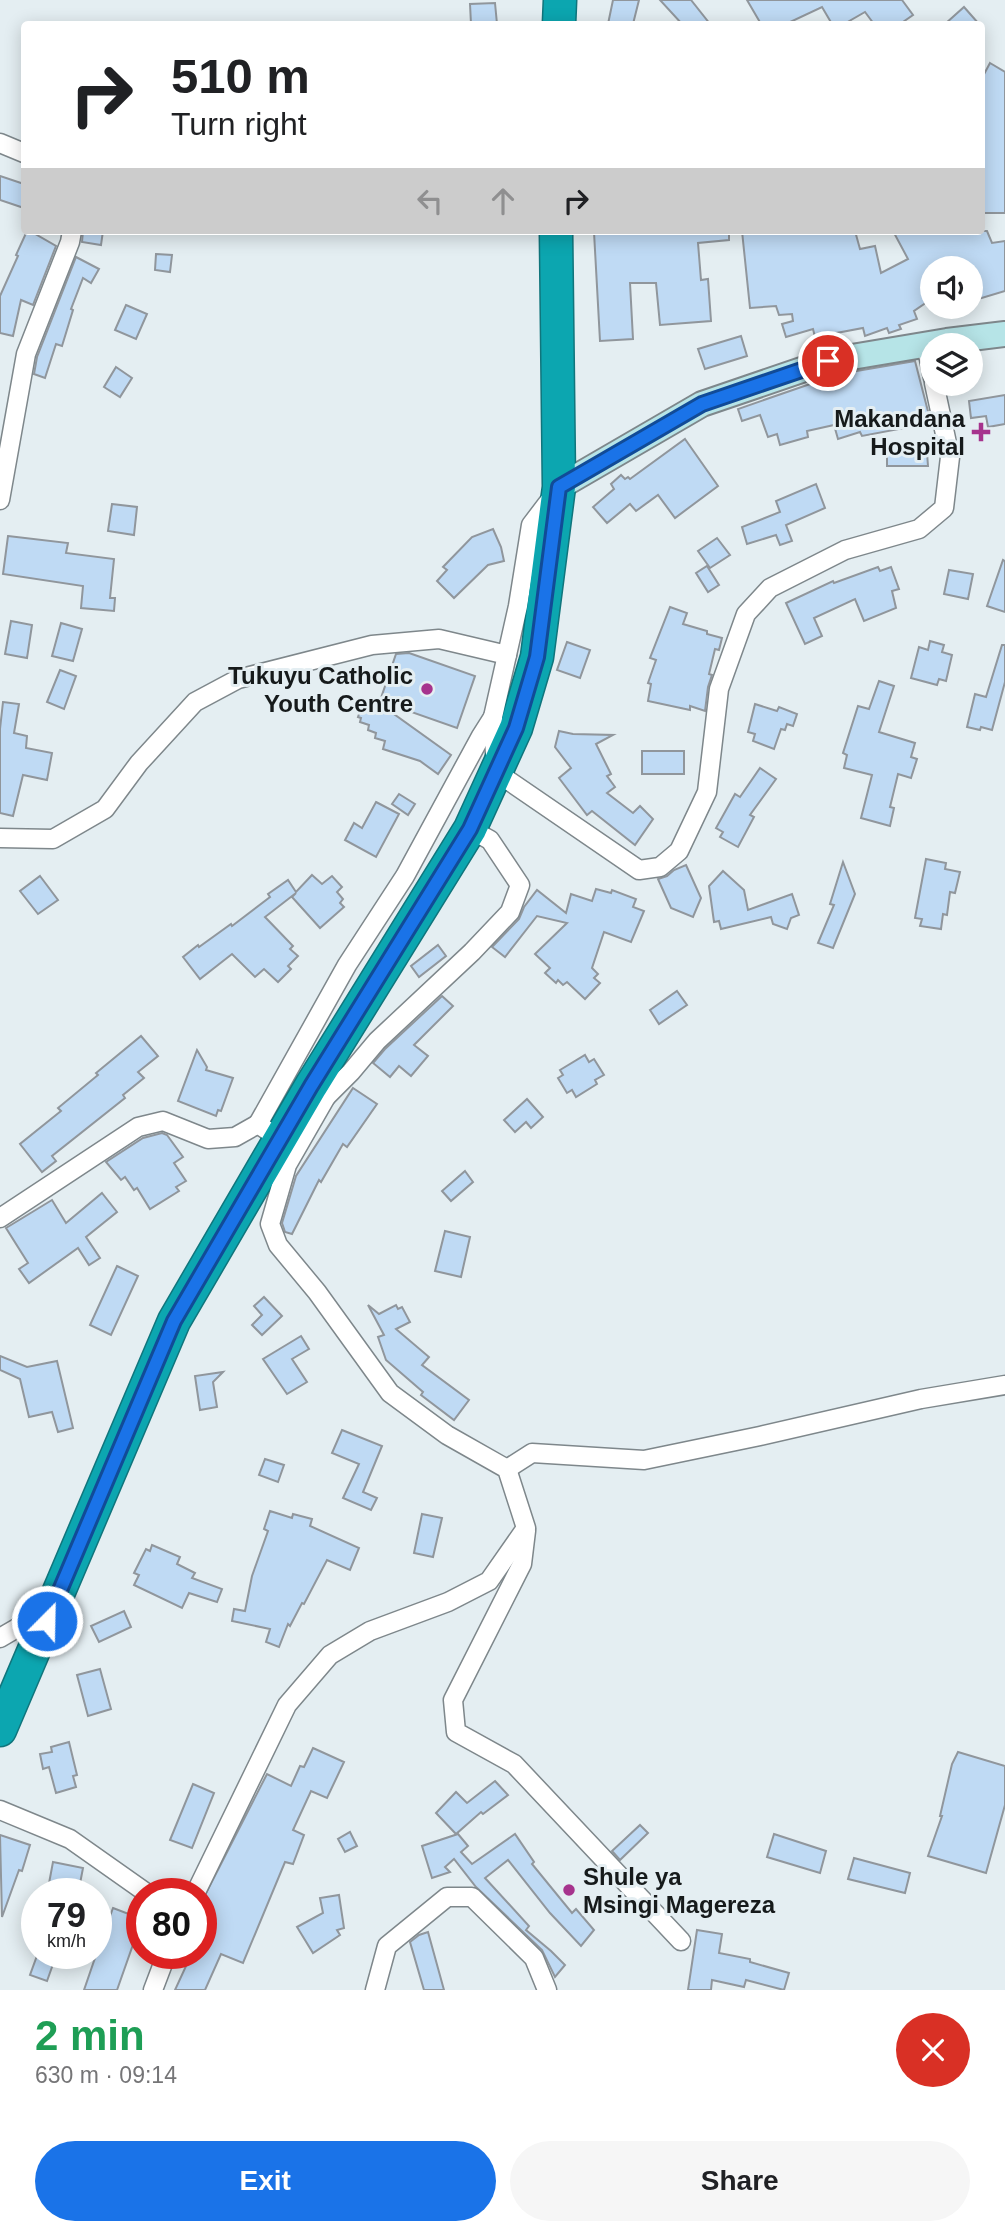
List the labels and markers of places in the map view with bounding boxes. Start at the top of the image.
pin [798,331,858,391]
place label: Makandana Hospital [834,405,966,460]
marker: Makandana Hospital [971,422,991,442]
place label: Tukuyu Catholic Youth Centre [228,662,413,717]
marker: Tukuyu Catholic Youth Centre [419,681,435,697]
place label: Shule ya Msingi Magereza [583,1863,776,1918]
marker: Shule ya Msingi Magereza [561,1882,577,1898]

